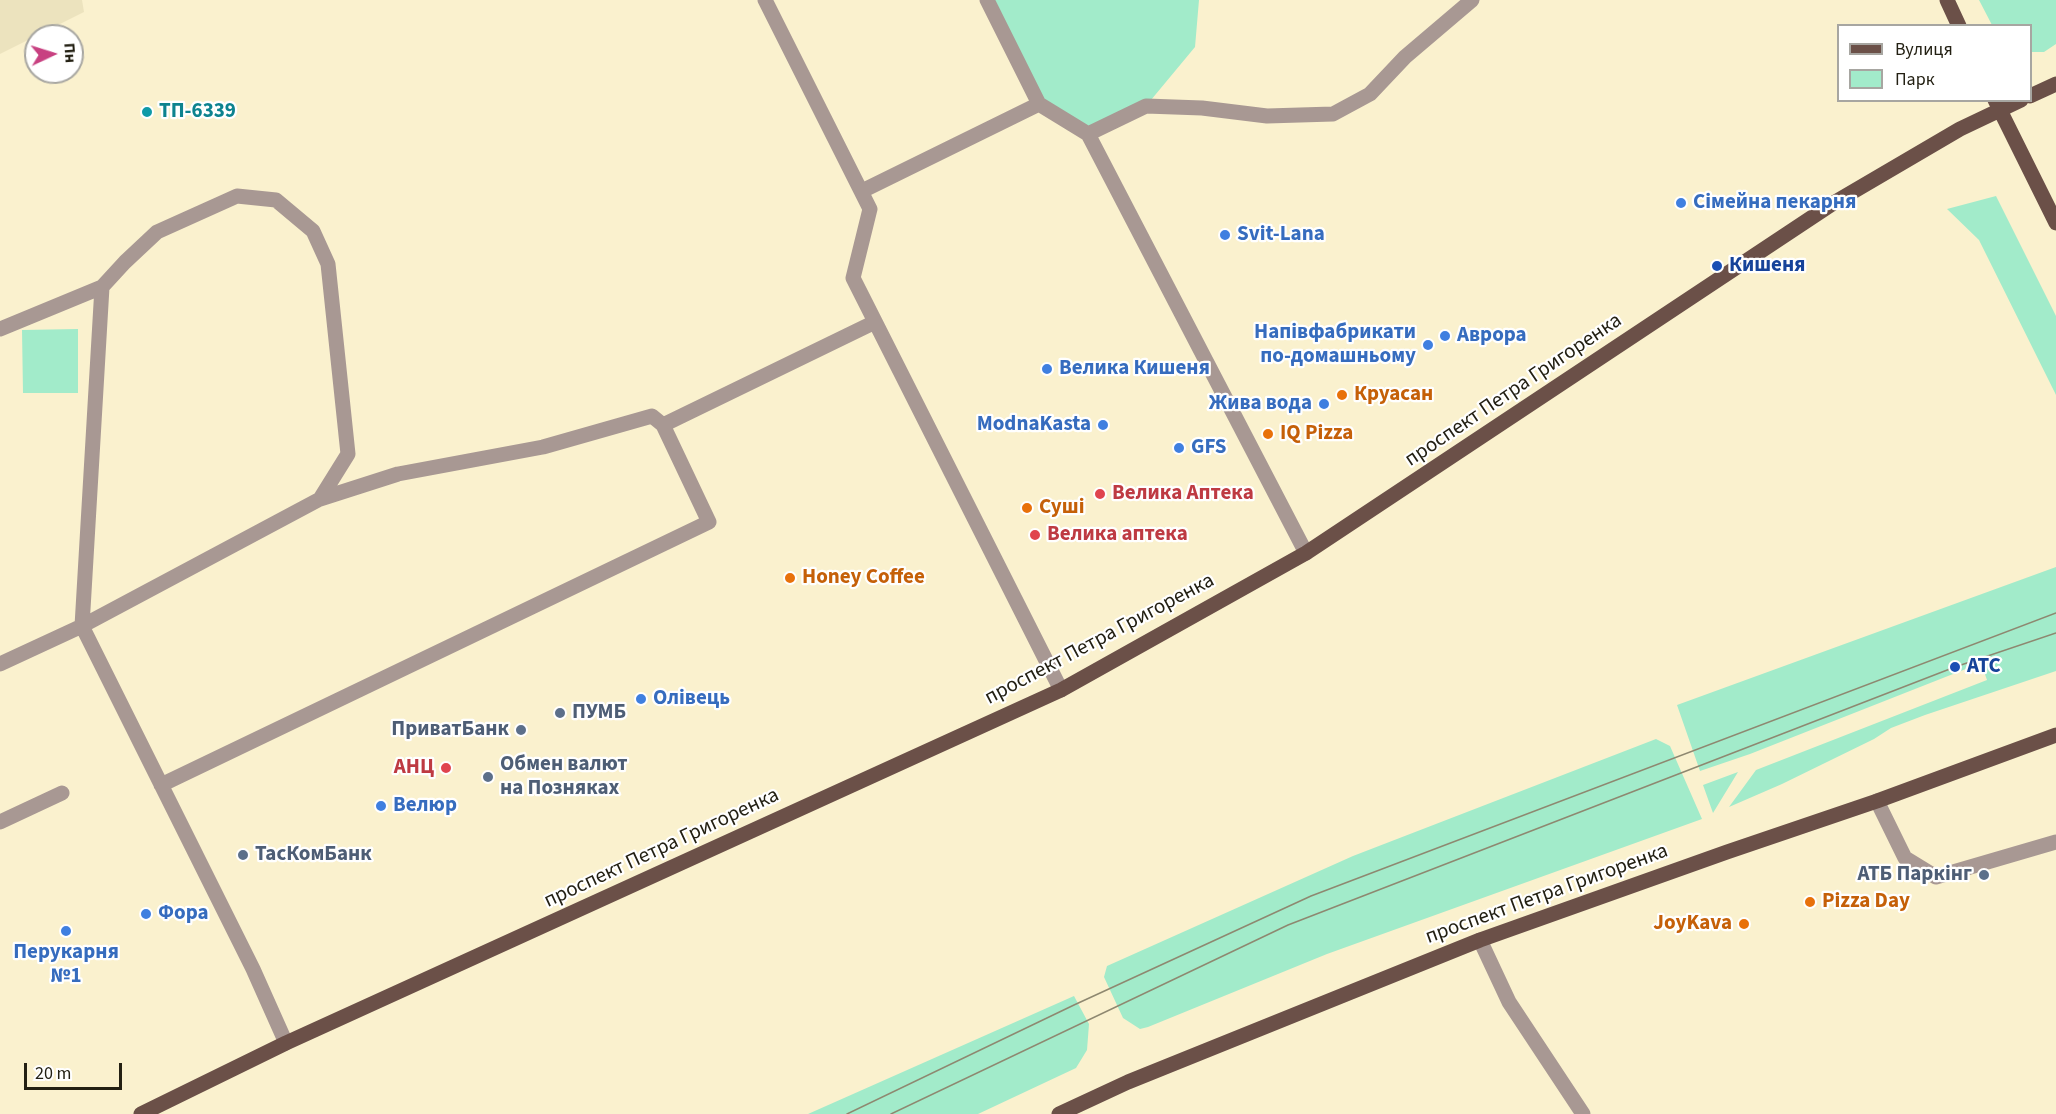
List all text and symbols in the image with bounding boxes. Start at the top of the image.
north arrow [24,24,84,84]
legend [1837,24,2032,102]
text: Вулиця [1895,37,1953,62]
text: Пн [58,42,82,64]
text: Парк [1895,67,1935,92]
place label: ТП-6339 [159,99,236,125]
marker: ТП-6339 [140,105,154,119]
place label: Сімейна пекарня [1693,190,1856,216]
marker: Сімейна пекарня [1674,196,1688,210]
place label: Svit-Lana [1237,222,1325,248]
marker: Svit-Lana [1218,228,1232,242]
place label: Кишеня [1729,253,1806,279]
marker: Кишеня [1710,259,1724,273]
street label: проспект Петра Григоренка [1401,309,1627,473]
place label: Напівфабрикати по-домашньому [1254,320,1416,370]
place label: Аврора [1457,323,1527,349]
marker: Аврора [1438,329,1452,343]
marker: Напівфабрикати по-домашньому [1421,338,1435,352]
place label: Велика Кишеня [1059,356,1210,382]
marker: Велика Кишеня [1040,362,1054,376]
place label: Круасан [1354,382,1433,408]
marker: Круасан [1335,388,1349,402]
place label: Жива вода [1209,391,1312,417]
marker: Жива вода [1317,397,1331,411]
place label: ModnaKasta [977,412,1091,438]
marker: ModnaKasta [1096,418,1110,432]
place label: IQ Pizza [1280,421,1353,447]
marker: IQ Pizza [1261,427,1275,441]
place label: GFS [1191,435,1227,461]
marker: GFS [1172,441,1186,455]
place label: Велика Аптека [1112,481,1254,507]
marker: Велика Аптека [1093,487,1107,501]
place label: Суші [1039,495,1084,521]
marker: Суші [1020,501,1034,515]
place label: Велика аптека [1047,522,1188,548]
marker: Велика аптека [1028,528,1042,542]
place label: Honey Coffee [802,565,925,591]
street label: проспект Петра Григоренка [981,569,1219,711]
marker: Honey Coffee [783,571,797,585]
place label: АТС [1967,654,2001,680]
marker: АТС [1948,660,1962,674]
place label: Олівець [653,686,730,712]
marker: Олівець [634,692,648,706]
place label: ПУМБ [572,700,626,726]
marker: ПУМБ [553,706,567,720]
place label: ПриватБанк [391,717,509,743]
marker: ПриватБанк [514,723,528,737]
place label: Обмен валют на Позняках [500,752,628,802]
place label: АНЦ [394,755,434,781]
marker: АНЦ [439,761,453,775]
marker: Обмен валют на Позняках [481,770,495,784]
street label: проспект Петра Григоренка [541,783,783,915]
place label: Велюр [393,793,457,819]
marker: Велюр [374,799,388,813]
street label: проспект Петра Григоренка [1422,839,1672,951]
place label: ТасКомБанк [255,842,372,868]
marker: ТасКомБанк [236,848,250,862]
place label: АТБ Паркінг [1857,862,1972,888]
marker: АТБ Паркінг [1977,868,1991,882]
place label: Pizza Day [1822,889,1910,915]
marker: Pizza Day [1803,895,1817,909]
place label: Фора [158,901,209,927]
marker: Фора [139,907,153,921]
place label: JoyKava [1653,911,1732,937]
marker: JoyKava [1737,917,1751,931]
marker: Перукарня №1 [59,924,73,938]
place label: Перукарня №1 [13,940,119,990]
scale bar [27,1051,124,1089]
text: 20 m [35,1061,71,1086]

